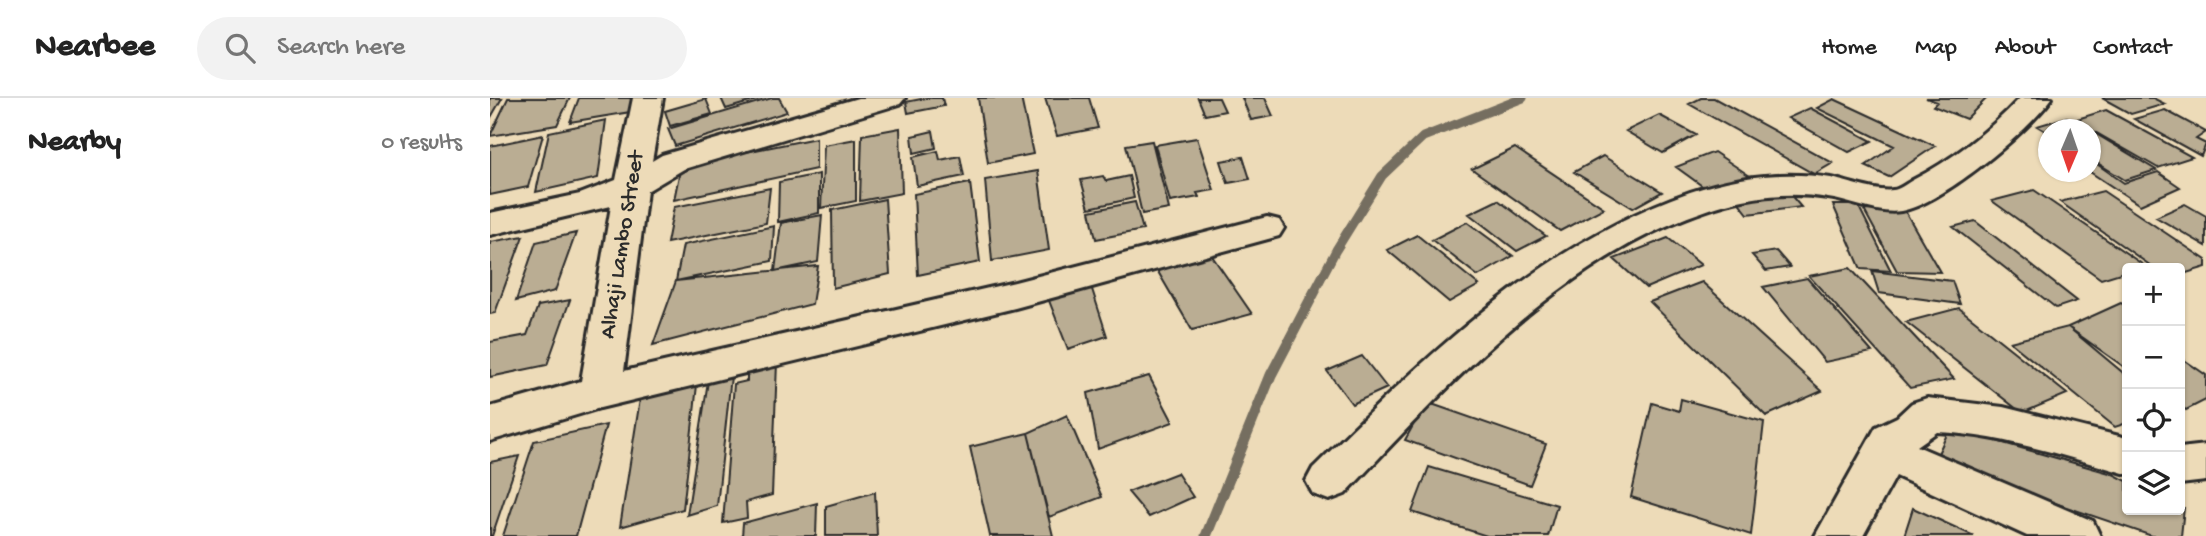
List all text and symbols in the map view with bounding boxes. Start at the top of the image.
search box [197,17,687,80]
text: Nearbee [35,29,155,67]
icon: search [221,29,259,67]
text: Search here [277,33,405,64]
text: Home [1821,34,1877,63]
text: Map [1915,34,1957,63]
text: About [1995,34,2055,63]
text: Contact [2093,34,2171,63]
north arrow [2038,119,2101,182]
text: Nearby [28,126,121,161]
text: 0 results [381,130,462,157]
street label: Alhaji Lambo Street [595,148,651,341]
map controls [2122,263,2185,515]
button: + [2122,263,2185,326]
button: − [2122,326,2185,389]
button: locate [2122,389,2185,452]
button: layers [2122,452,2185,515]

